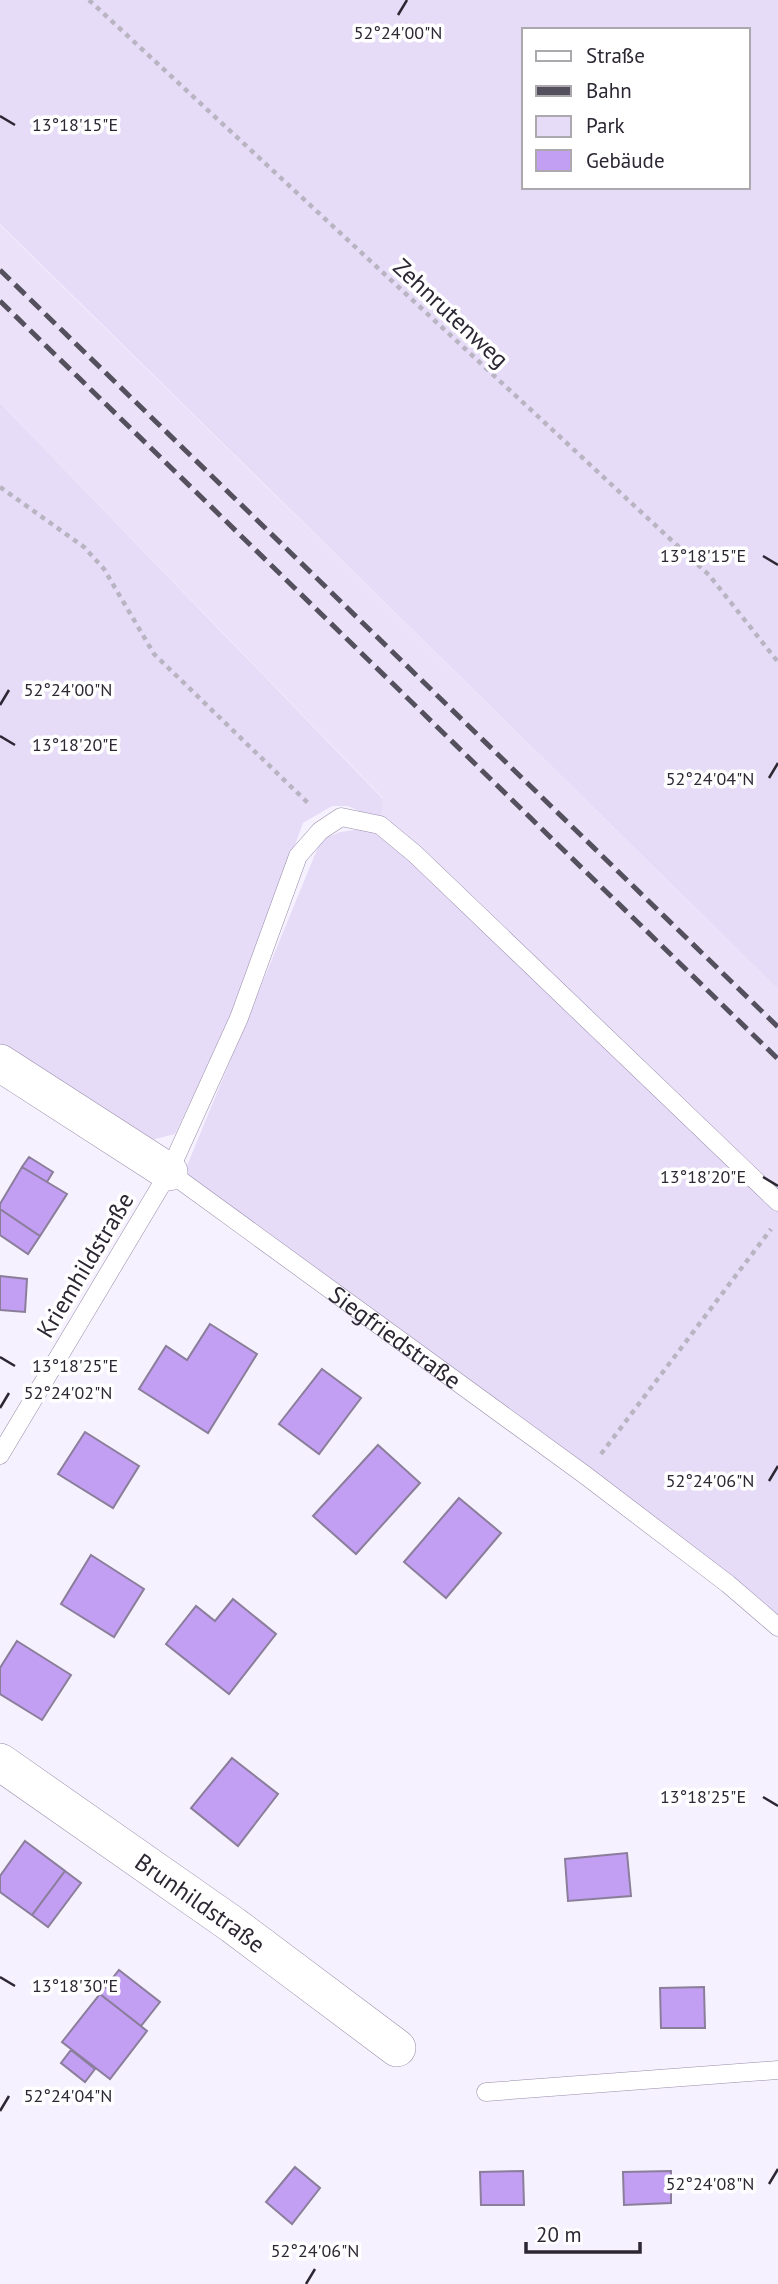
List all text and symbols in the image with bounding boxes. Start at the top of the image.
text: 52°24'00"N [354,21,442,44]
legend [522,28,750,189]
text: Straße [586,42,645,69]
text: Bahn [586,77,632,104]
text: Park [586,112,625,139]
text: 13°18'15"E [32,113,118,136]
text: Gebäude [586,147,665,174]
street label: Zehnrutenweg [387,252,515,374]
text: 13°18'15"E [660,544,746,567]
text: 52°24'00"N [24,678,112,701]
text: 13°18'20"E [32,733,118,756]
text: 52°24'04"N [666,767,754,790]
text: 13°18'20"E [660,1165,746,1188]
street label: Kriemhildstraße [29,1187,141,1343]
street label: Siegfriedstraße [323,1278,468,1395]
text: 13°18'25"E [32,1354,118,1377]
text: 52°24'02"N [24,1381,112,1404]
text: 52°24'06"N [666,1469,754,1492]
text: 13°18'25"E [660,1785,746,1808]
street label: Brunhildstraße [129,1846,272,1960]
text: 13°18'30"E [32,1974,118,1997]
text: 52°24'04"N [24,2084,112,2107]
text: 52°24'08"N [666,2172,754,2195]
scale bar [526,2210,640,2254]
text: 20 m [536,2221,582,2248]
text: 52°24'06"N [271,2239,359,2262]

